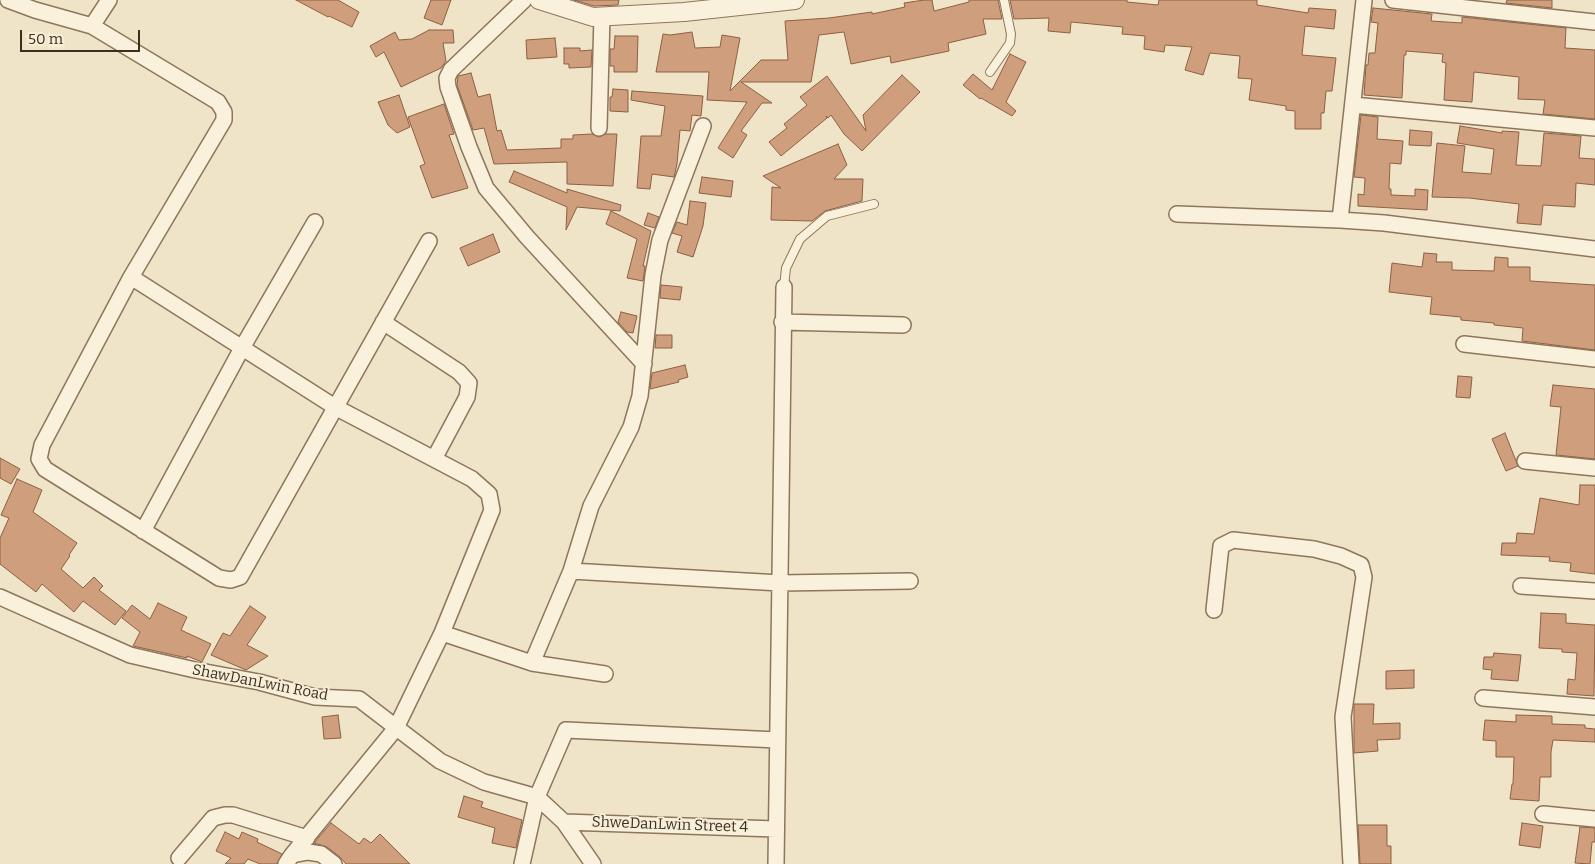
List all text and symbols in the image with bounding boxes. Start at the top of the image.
scale bar [22,20,142,52]
text: 50 m [28,30,63,48]
street label: ShawDanLwin Road [191,661,329,705]
street label: ShweDanLwin Street 4 [591,813,749,837]

